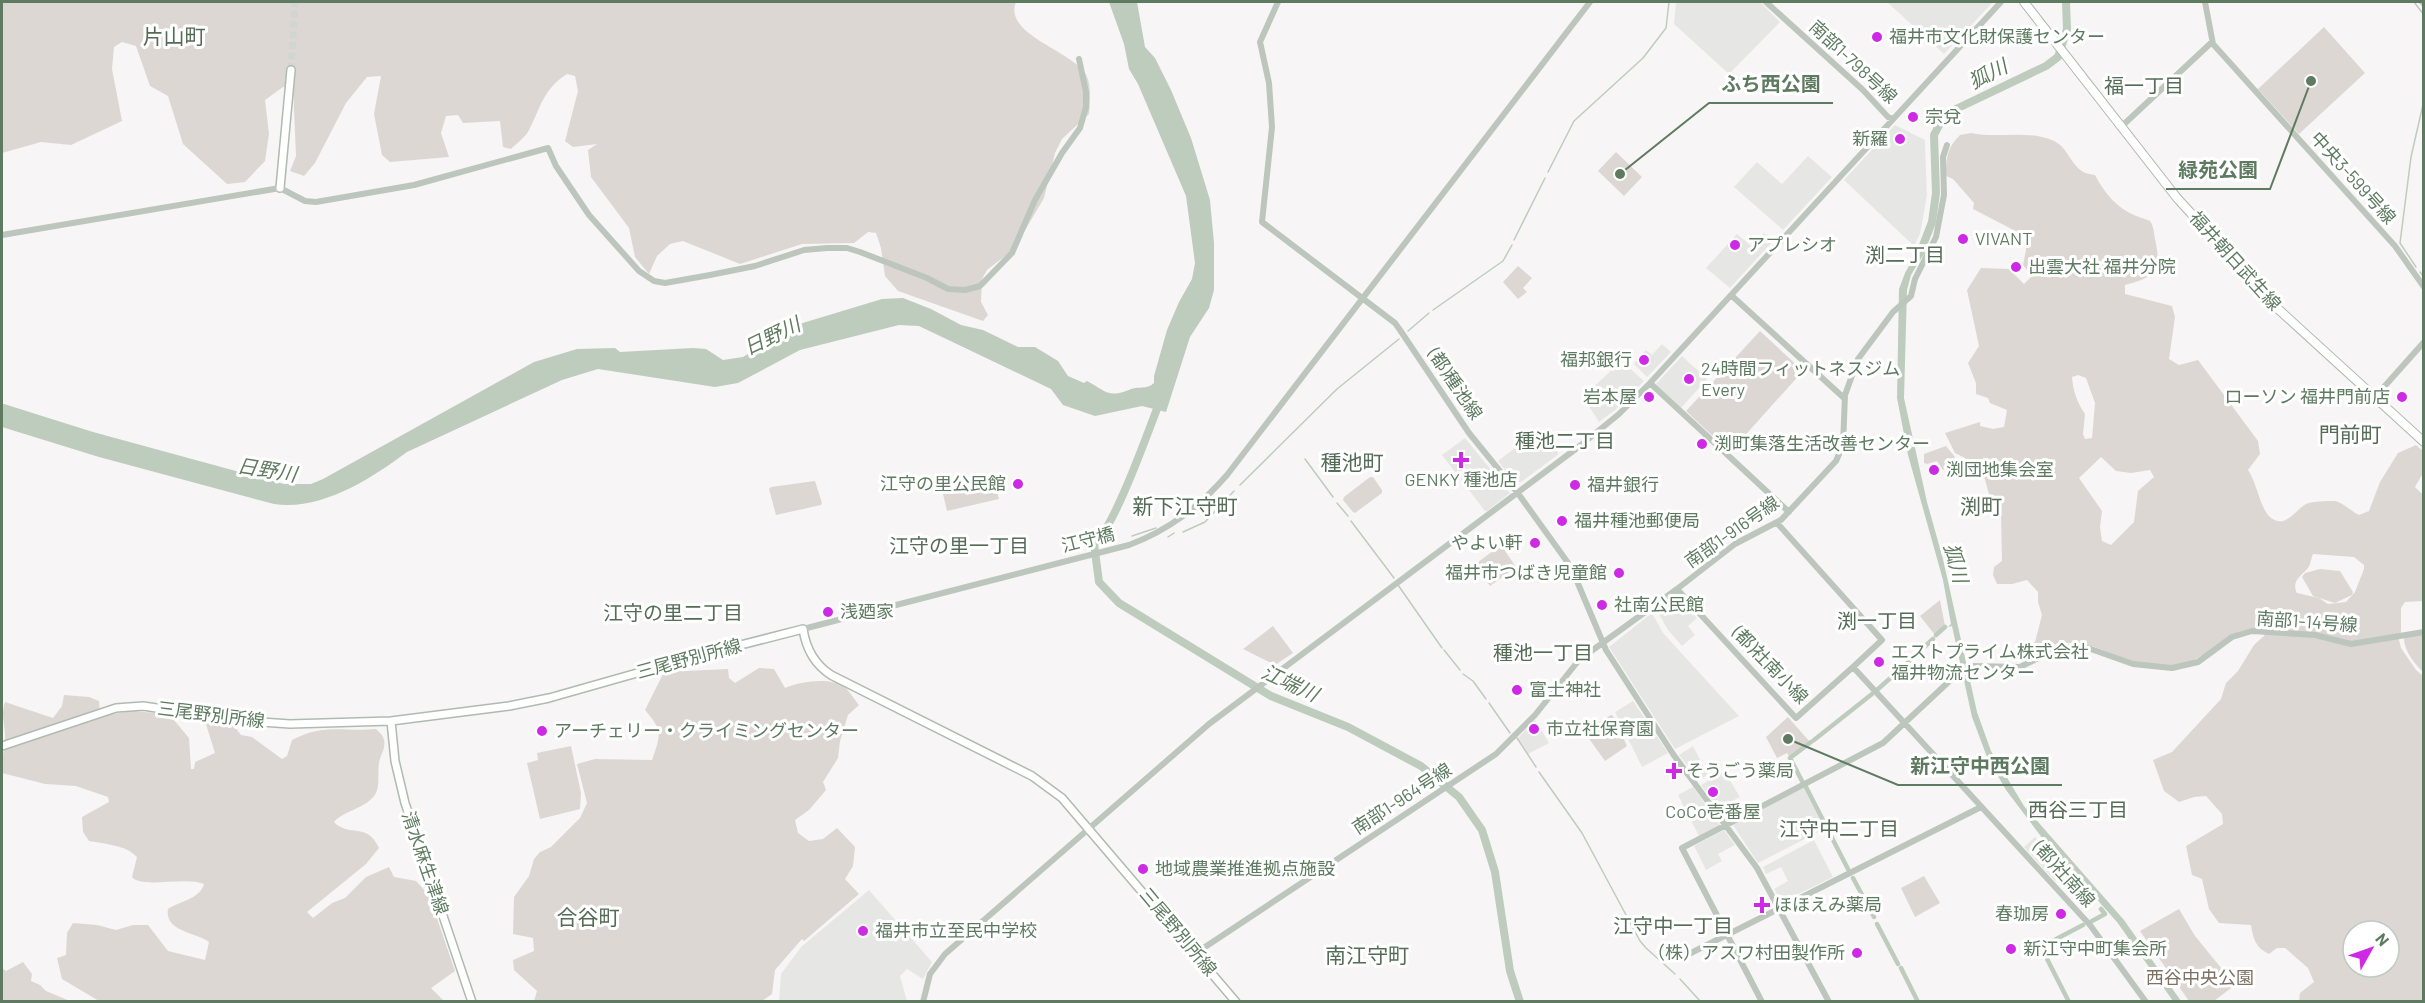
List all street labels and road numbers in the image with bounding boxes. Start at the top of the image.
street label: 南部1-798号線 [1805,15,1902,108]
street label: 中央3-599号線 [2307,127,2401,228]
street label: 福井朝日武生線 [2185,206,2286,315]
street label: (都)種池線 [1423,343,1488,423]
street label: 南部1-916号線 [1680,491,1783,572]
street label: 江守橋 [1059,522,1117,556]
street label: 南部1-14号線 [2256,606,2359,636]
street label: (都)社南小線 [1728,620,1813,708]
street label: 三尾野別所線 [634,633,744,683]
street label: 三尾野別所線 [156,697,266,732]
street label: 南部1-964号線 [1348,758,1455,838]
street label: 清水麻生津線 [398,808,454,917]
street label: (都)社南線 [2029,835,2100,911]
street label: 三尾野別所線 [1136,883,1222,980]

